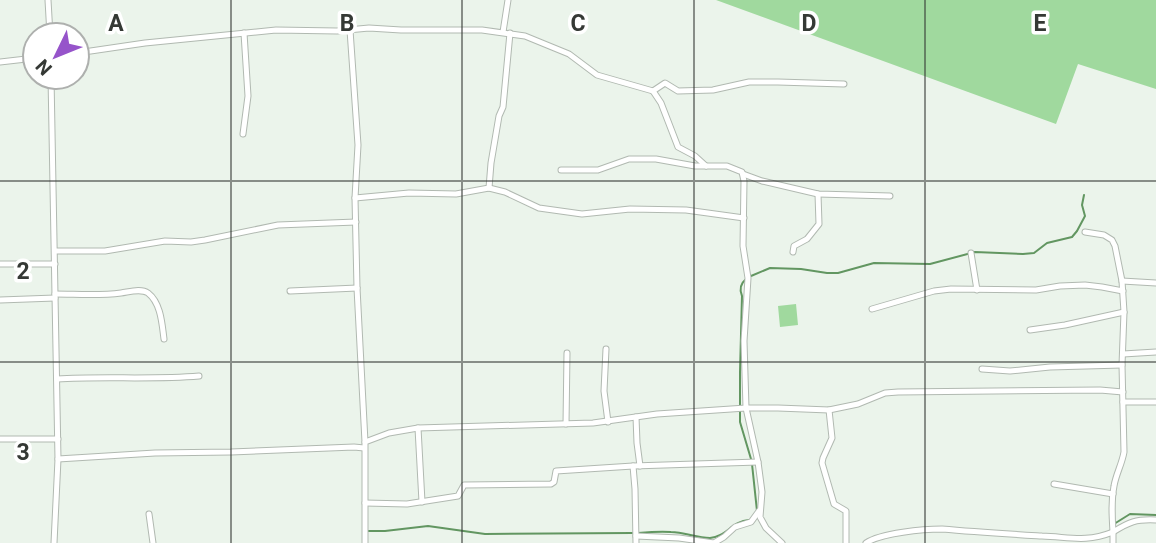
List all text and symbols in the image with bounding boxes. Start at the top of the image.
text: A [108,10,124,37]
text: B [340,10,354,37]
text: C [570,10,586,37]
text: D [802,10,816,37]
text: E [1034,10,1047,37]
north arrow [21,21,91,91]
text: N [31,55,57,80]
text: 2 [16,258,30,285]
text: 3 [16,439,30,466]

